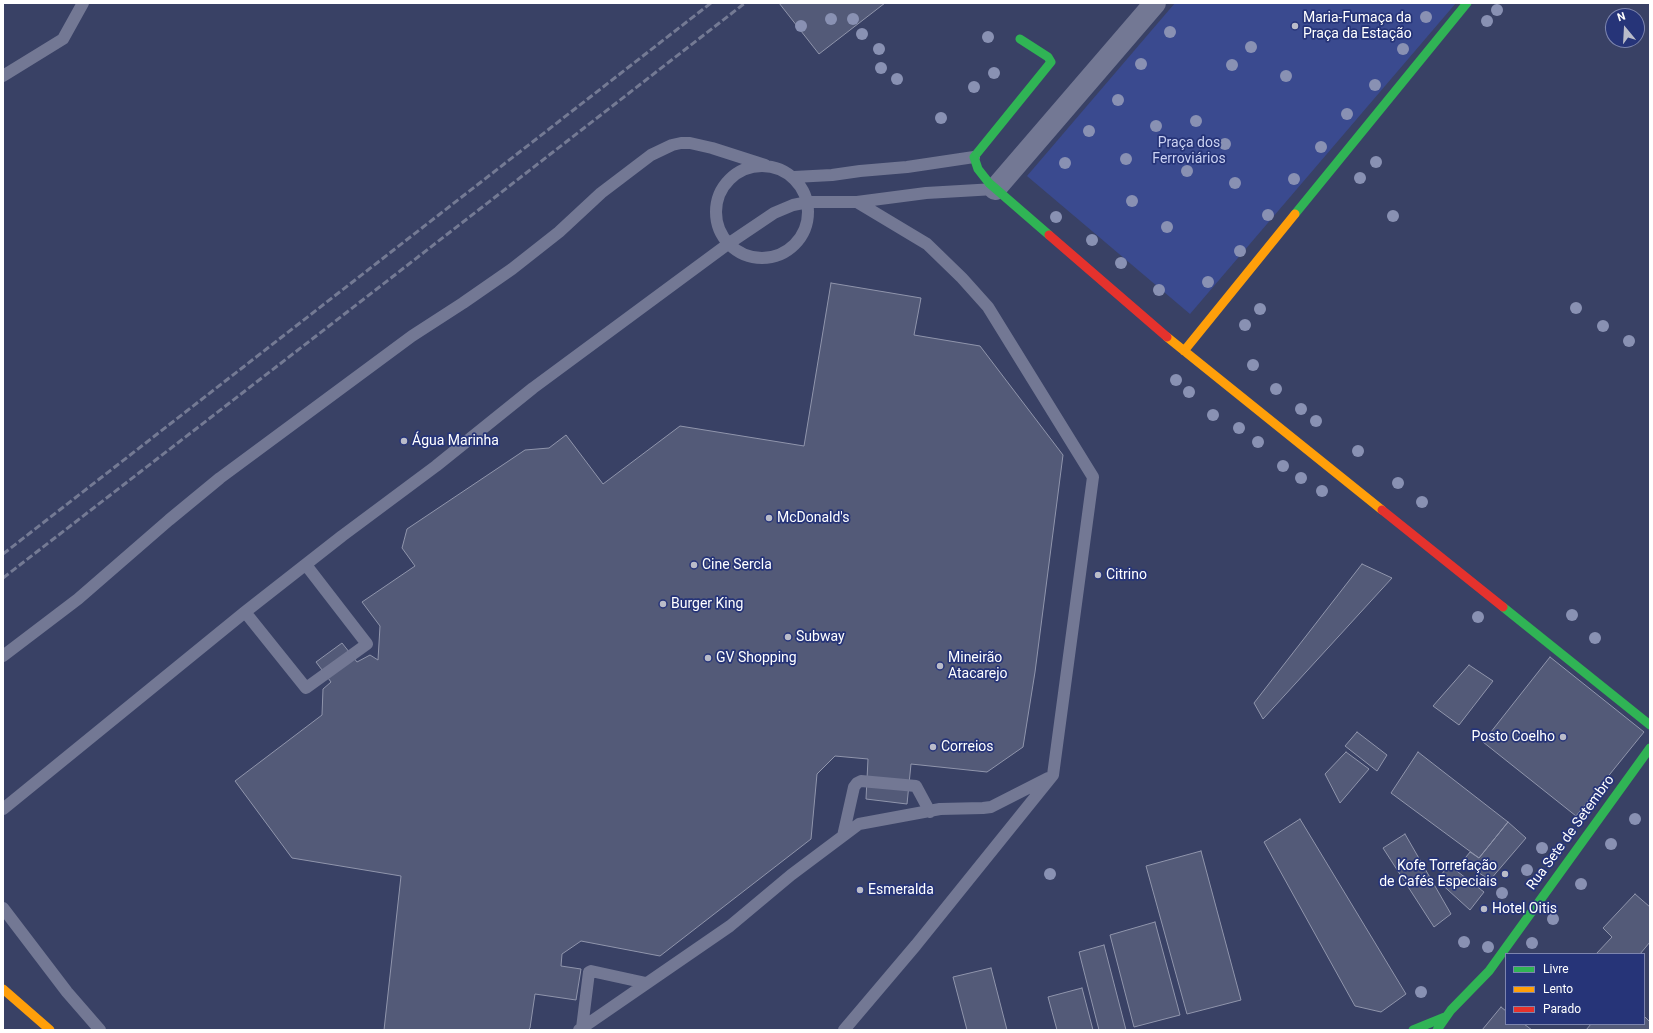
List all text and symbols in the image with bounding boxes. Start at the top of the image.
north arrow [1605,8,1645,48]
place label: Maria-Fumaça da Praça da Estação [1303,10,1412,42]
text: N [1616,10,1627,24]
marker: Maria-Fumaça da Praça da Estação [1290,21,1300,31]
park label: Praça dos Ferroviários [1152,135,1226,168]
place label: Água Marinha [412,433,499,449]
marker: Água Marinha [399,436,409,446]
place label: McDonald's [777,510,849,526]
marker: McDonald's [764,513,774,523]
place label: Cine Sercla [702,557,772,573]
marker: Cine Sercla [689,560,699,570]
place label: Citrino [1106,567,1147,583]
marker: Citrino [1093,570,1103,580]
place label: Burger King [671,596,743,612]
marker: Burger King [658,599,668,609]
place label: Subway [796,629,845,645]
marker: Subway [783,632,793,642]
place label: GV Shopping [716,650,797,666]
place label: Mineirão Atacarejo [948,650,1008,682]
marker: GV Shopping [703,653,713,663]
marker: Mineirão Atacarejo [935,661,945,671]
place label: Posto Coelho [1472,729,1555,745]
marker: Posto Coelho [1558,732,1568,742]
place label: Correios [941,739,993,755]
marker: Correios [928,742,938,752]
street label: Rua Sete de Setembro [1524,772,1618,894]
place label: Kofe Torrefação de Cafés Especiais [1379,858,1497,890]
marker: Kofe Torrefação de Cafés Especiais [1500,869,1510,879]
place label: Esmeralda [868,882,934,898]
marker: Esmeralda [855,885,865,895]
place label: Hotel Oitis [1492,901,1557,917]
marker: Hotel Oitis [1479,904,1489,914]
legend [1505,953,1645,1025]
text: Livre [1543,962,1569,976]
text: Lento [1543,982,1573,996]
text: Parado [1543,1002,1581,1016]

